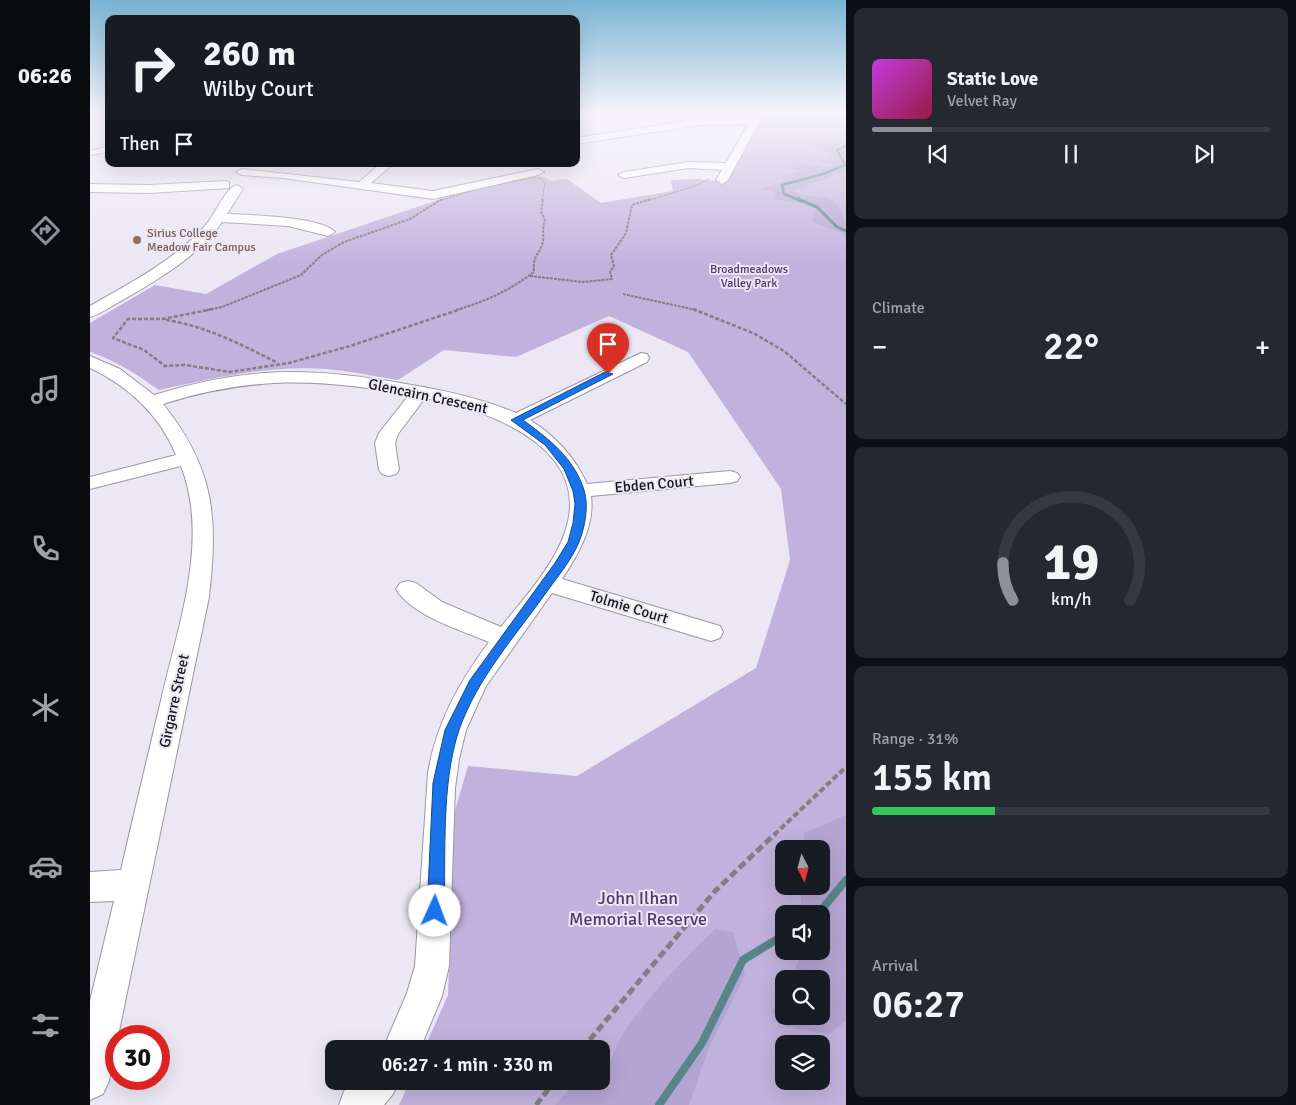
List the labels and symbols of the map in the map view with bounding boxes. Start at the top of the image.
place label: Sirius College Meadow Fair Campus [147,226,256,255]
marker: Sirius College Meadow Fair Campus [131,234,143,246]
park label: Broadmeadows Valley Park [710,262,788,291]
pin [587,323,629,374]
street label: Glencairn Crescent [367,375,489,417]
street label: Ebden Court [614,472,694,496]
street label: Tolmie Court [588,587,670,627]
street label: Girgarre Street [155,653,193,749]
north arrow [775,840,830,895]
position arrow [408,884,460,936]
park label: John Ilhan Memorial Reserve [569,887,707,930]
speed limit sign: 30 [105,1025,170,1090]

